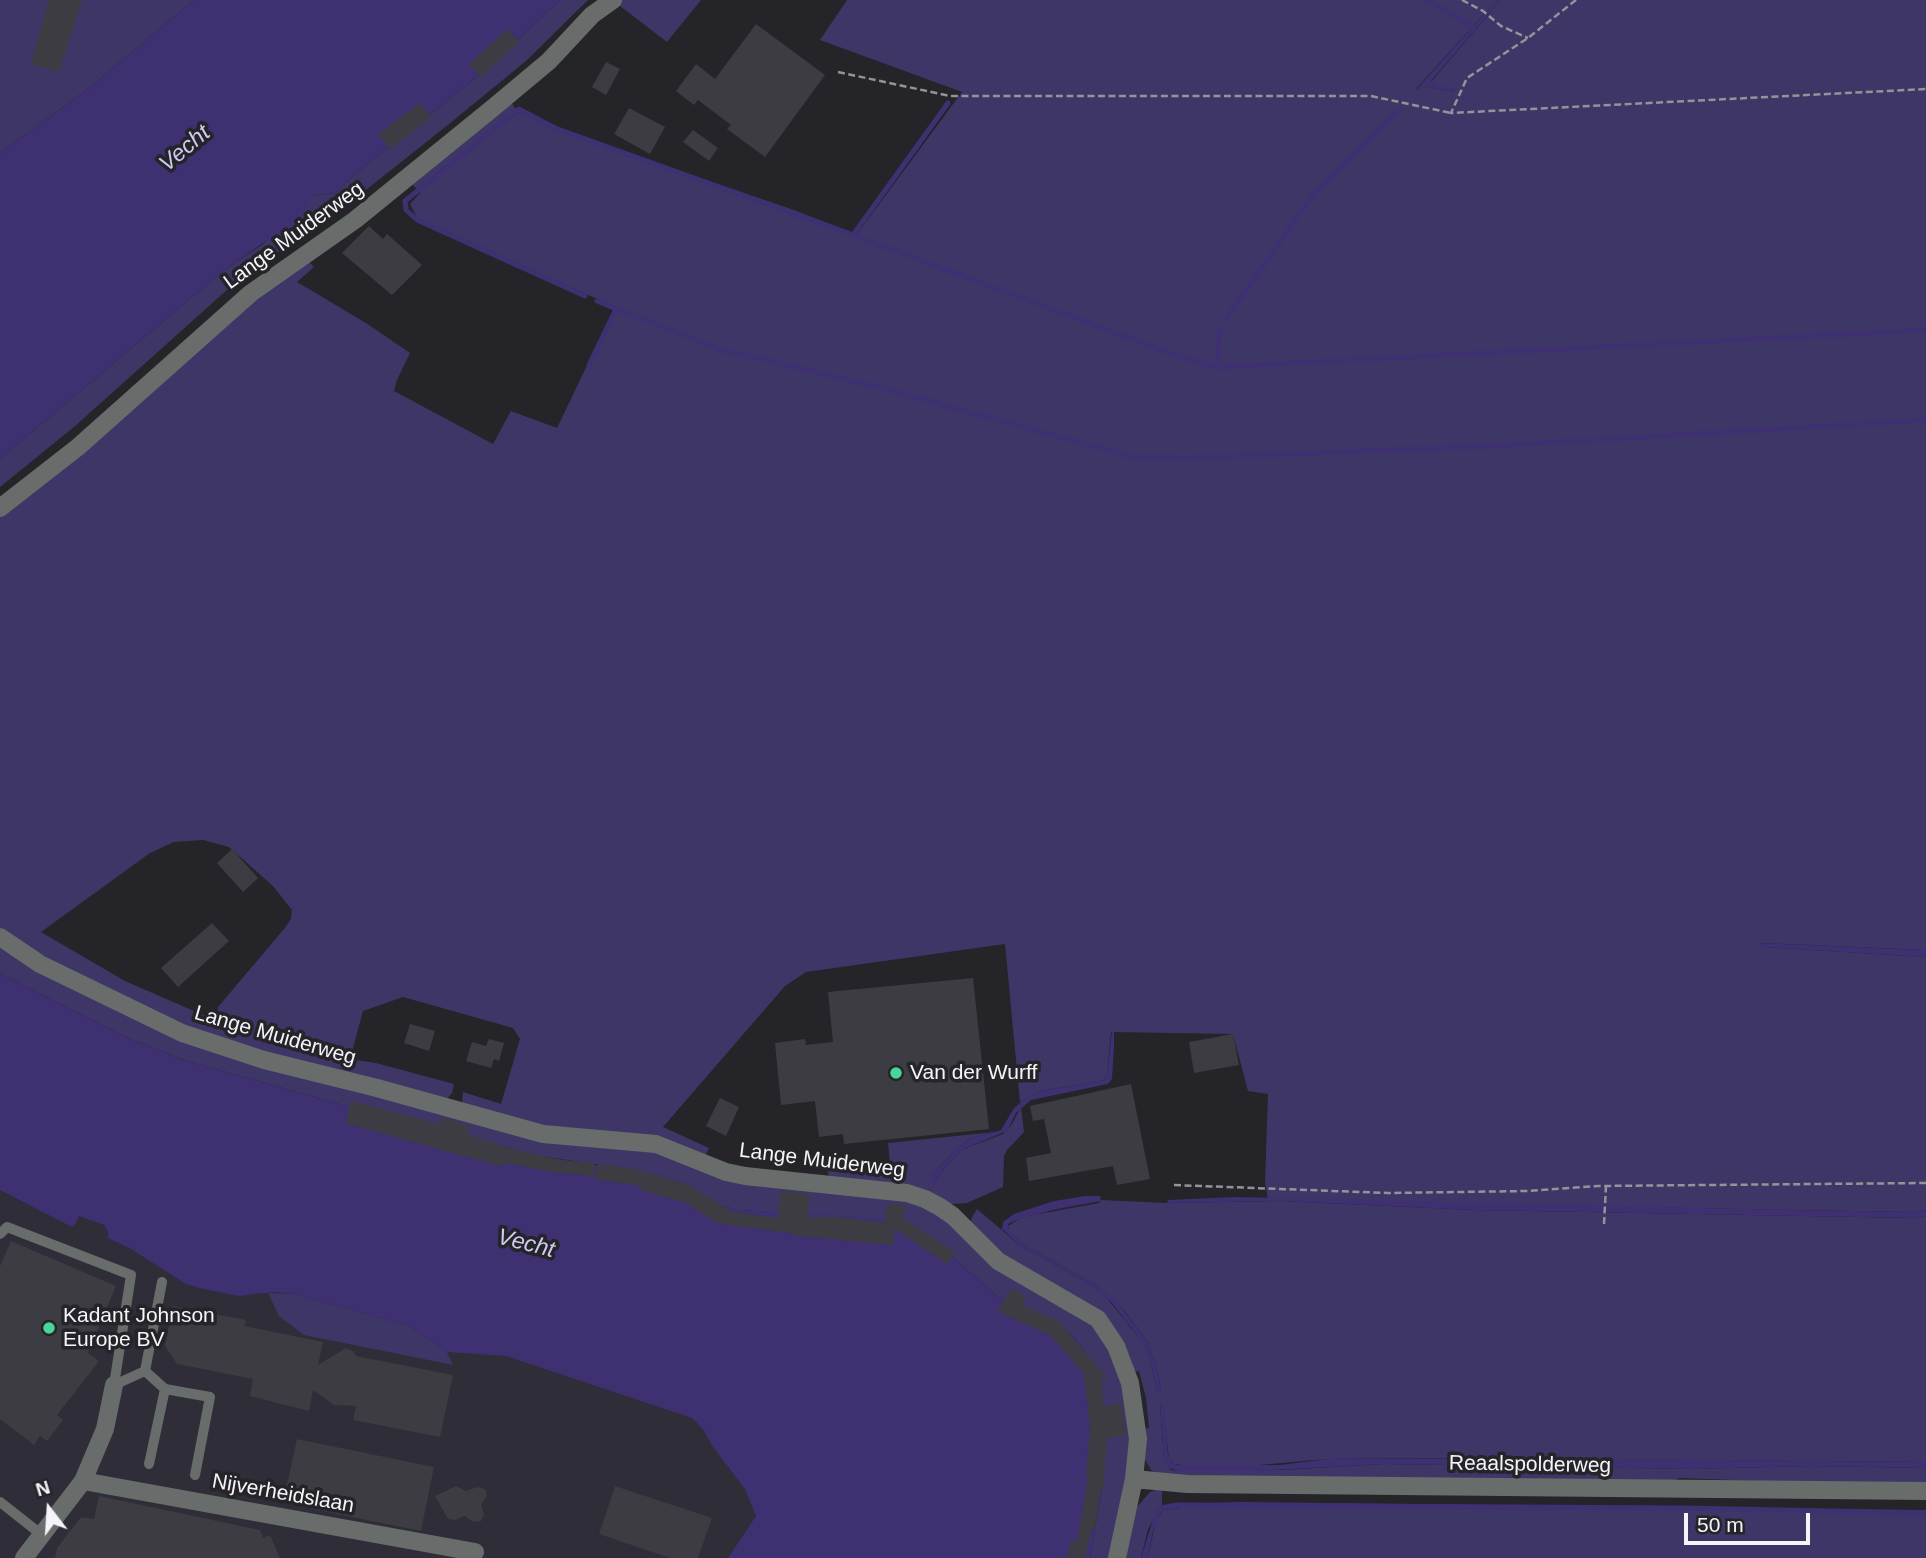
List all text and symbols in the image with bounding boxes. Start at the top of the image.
water label: Vecht [154,120,216,178]
street label: Lange Muiderweg [219,177,369,295]
street label: Lange Muiderweg [191,1001,359,1071]
place label: Van der Wurff [910,1060,1037,1086]
marker: Van der Wurff [888,1065,904,1081]
street label: Lange Muiderweg [738,1138,906,1184]
water label: Vecht [495,1224,557,1264]
place label: Kadant Johnson Europe BV [63,1303,215,1353]
marker: Kadant Johnson Europe BV [41,1320,57,1336]
street label: Reaalspolderweg [1449,1451,1611,1479]
street label: Nijverheidslaan [210,1469,356,1519]
north arrow [14,1474,84,1544]
text: N [33,1476,52,1500]
scale bar [1688,1498,1814,1542]
text: 50 m [1697,1513,1744,1536]

